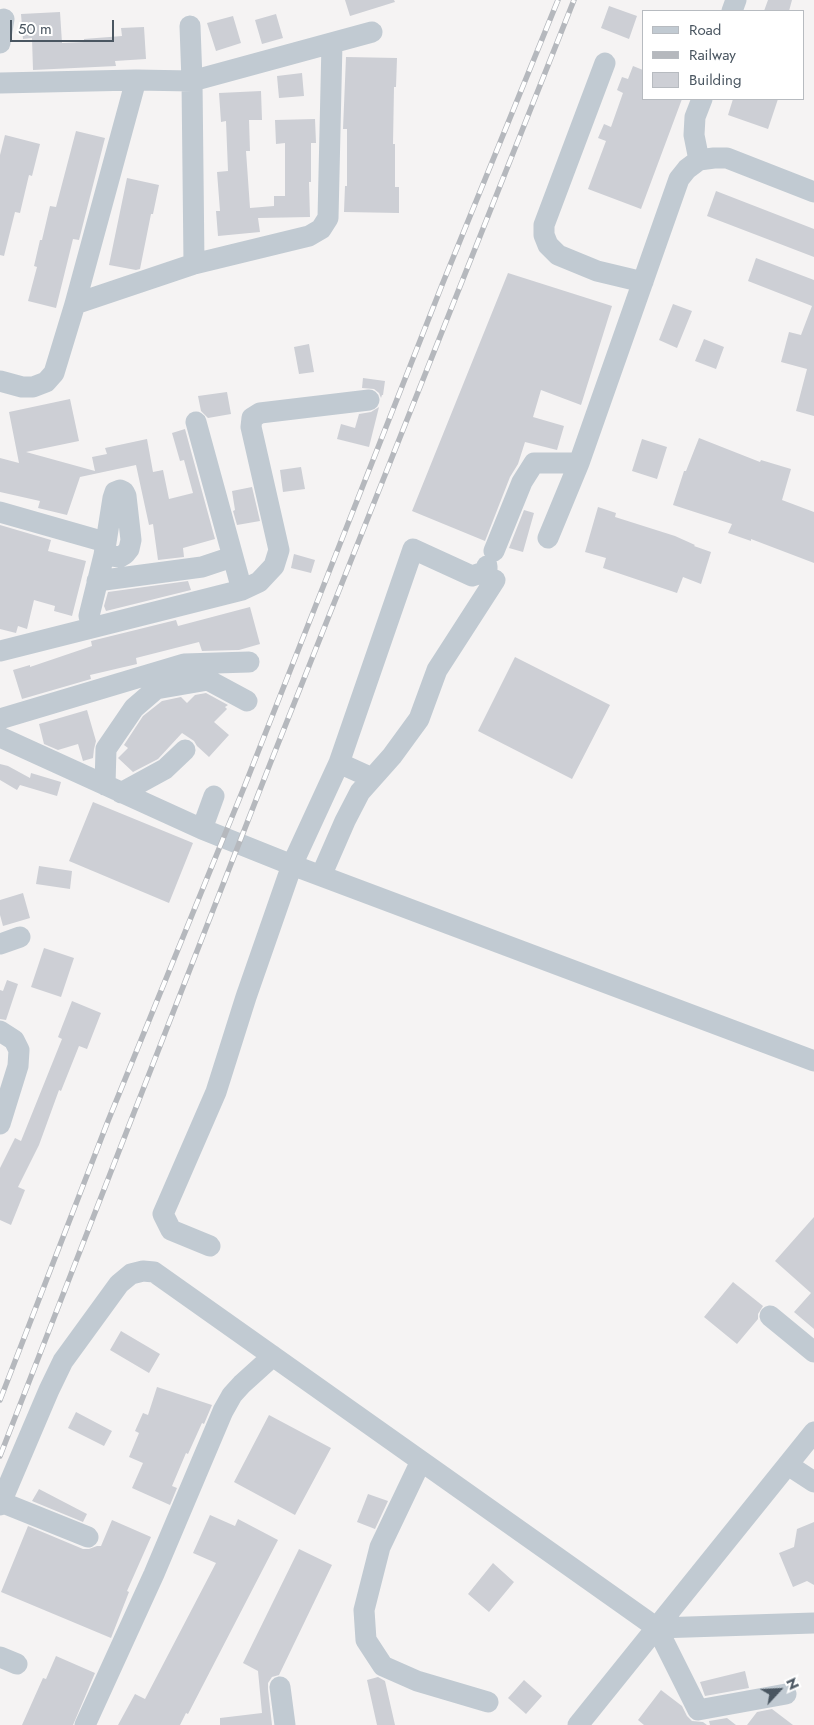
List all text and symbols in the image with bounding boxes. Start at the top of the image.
scale bar [12,10,116,42]
legend [642,10,804,100]
text: 50 m [18,18,52,40]
text: Road [689,19,721,41]
text: Railway [689,44,736,66]
text: Building [689,69,741,91]
north arrow [754,1665,804,1715]
text: N [781,1674,804,1693]

